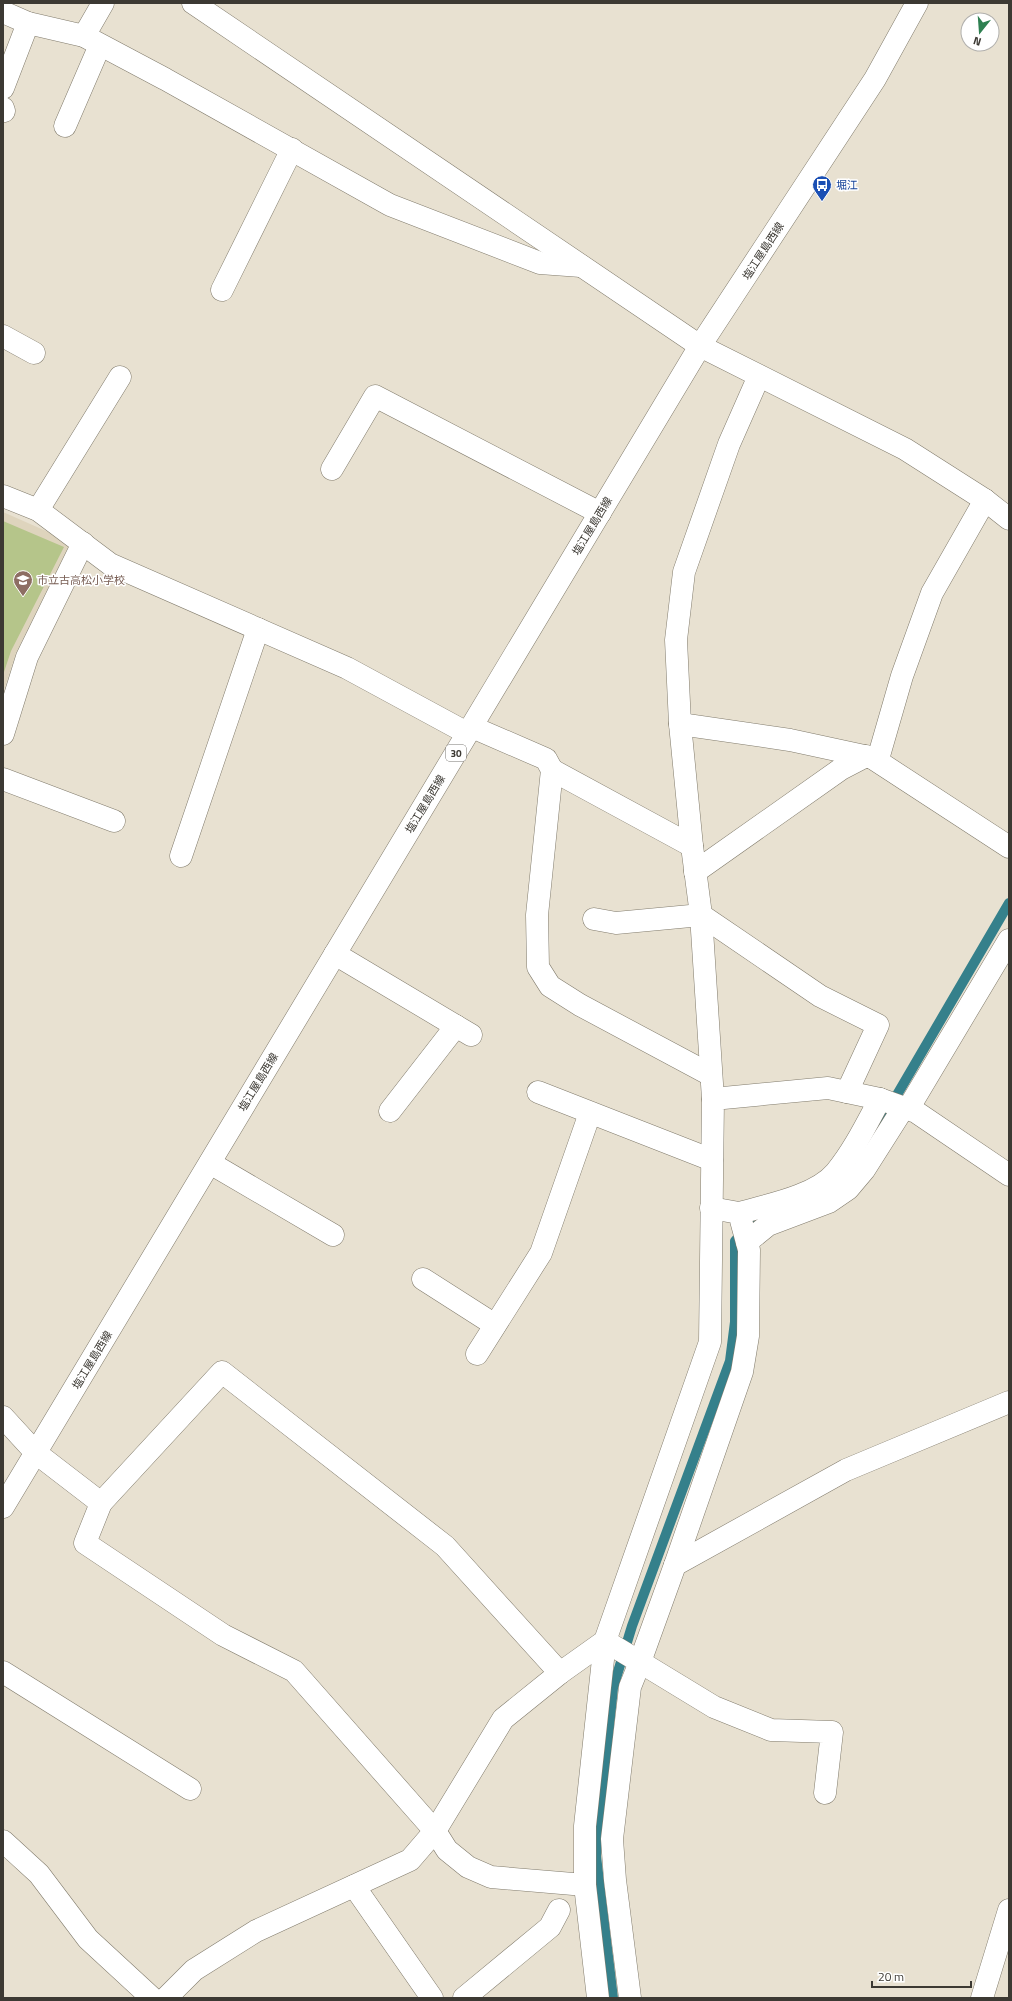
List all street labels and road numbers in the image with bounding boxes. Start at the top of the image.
street label: 塩江屋島西線 [738,219,788,283]
street label: 塩江屋島西線 [568,494,616,558]
road number: 30 [446,745,466,761]
street label: 塩江屋島西線 [401,772,449,836]
street label: 塩江屋島西線 [234,1050,282,1114]
street label: 塩江屋島西線 [68,1328,116,1392]

